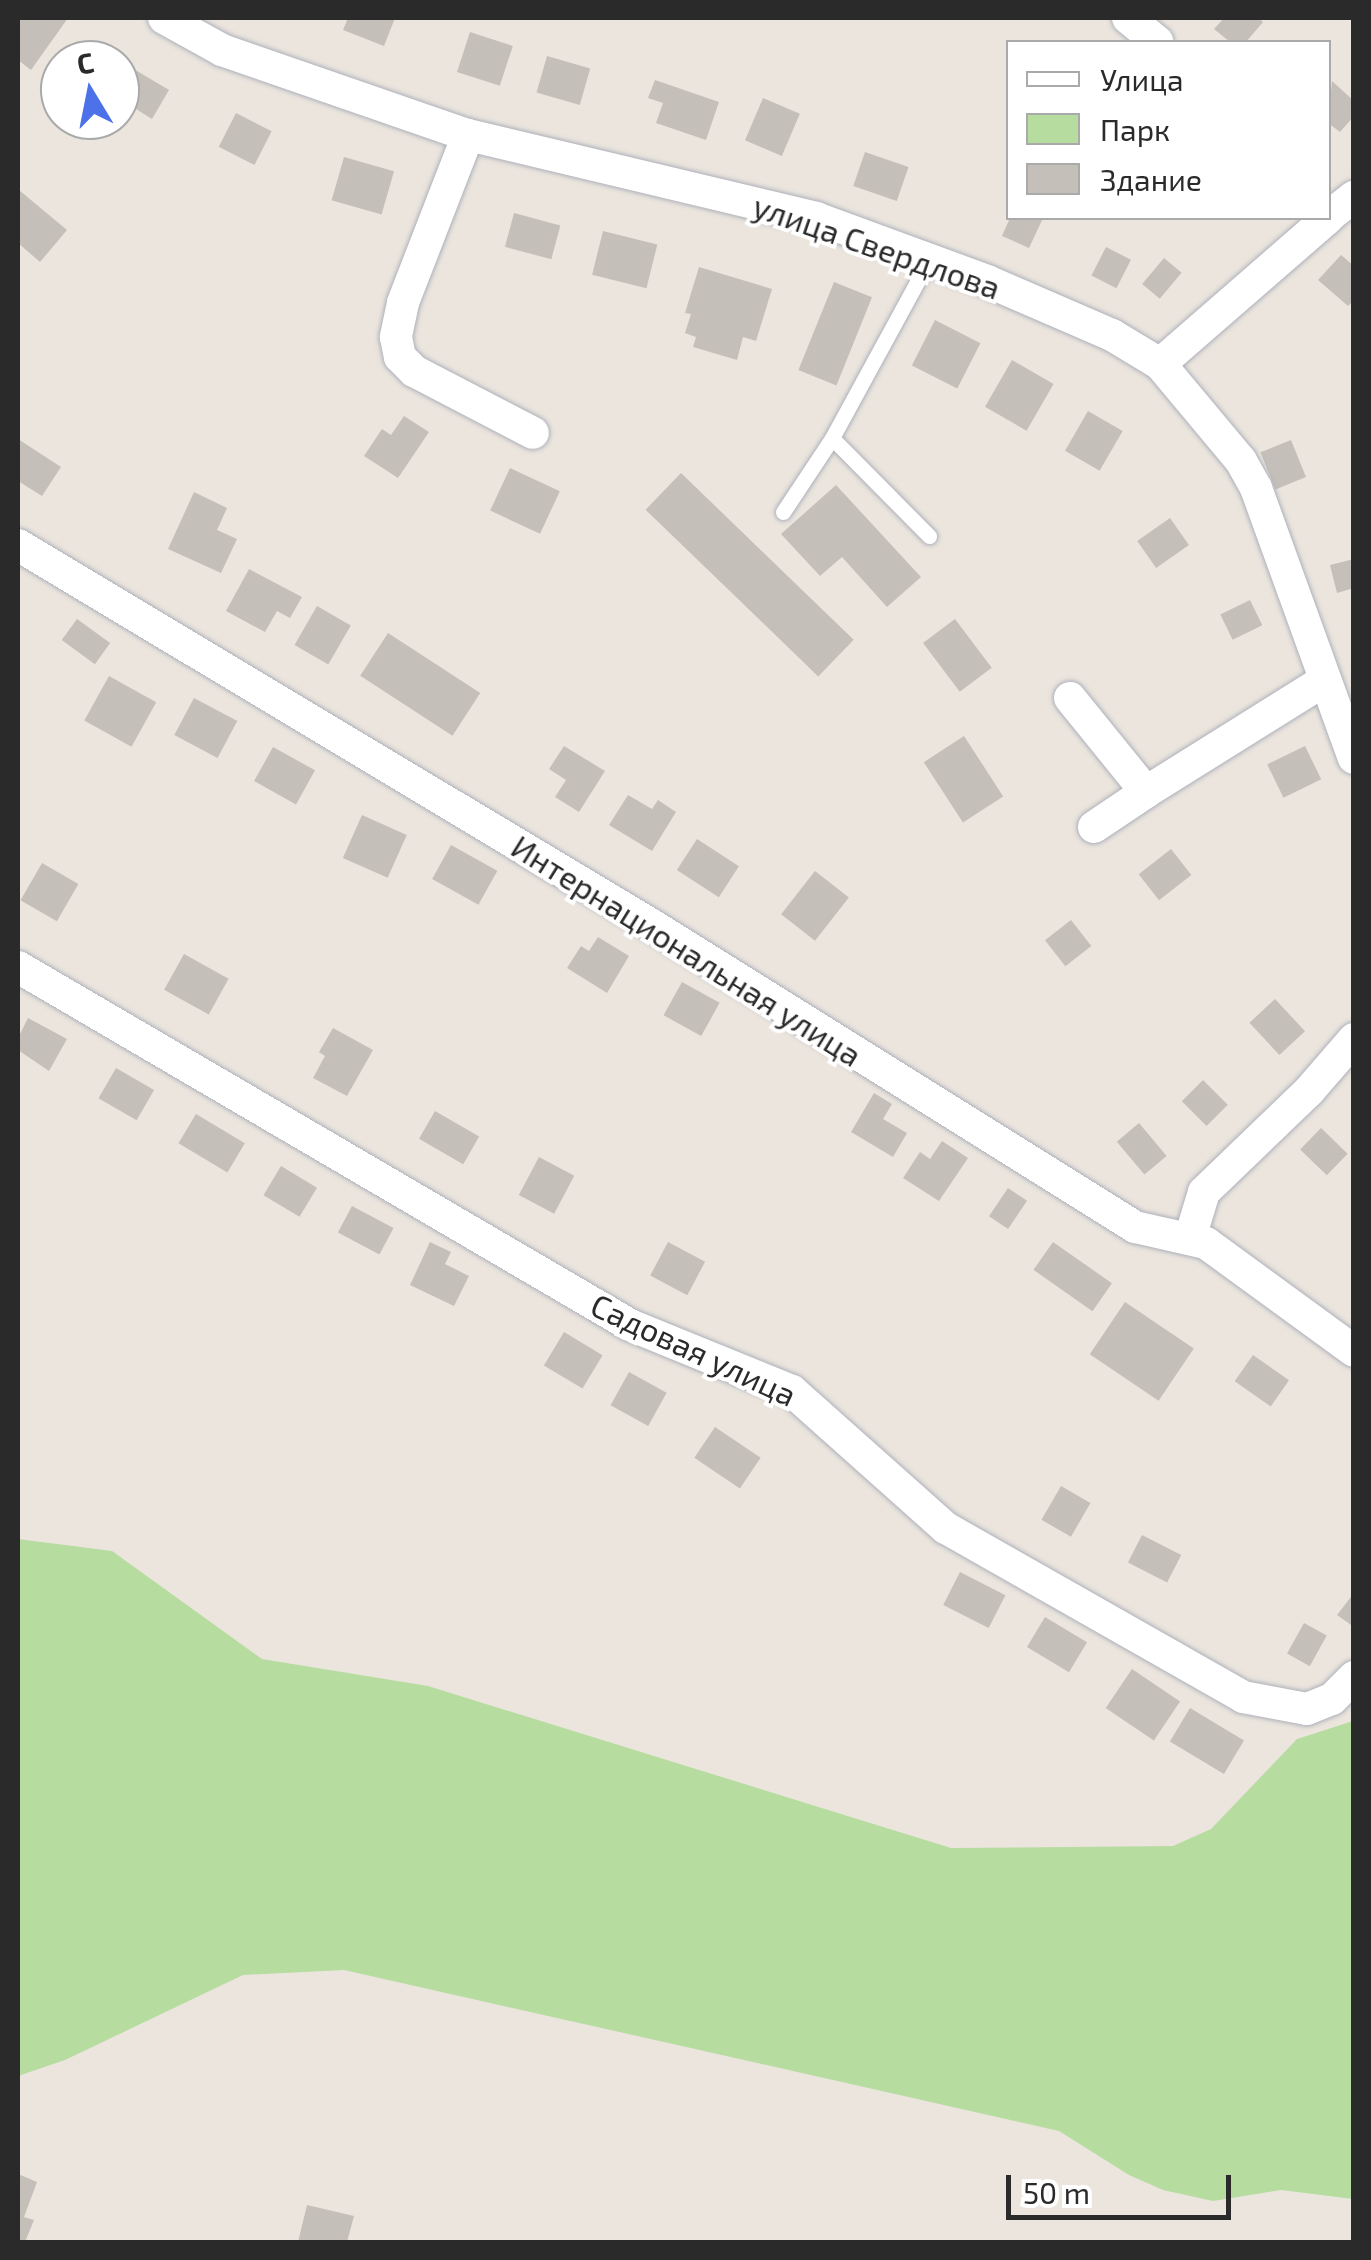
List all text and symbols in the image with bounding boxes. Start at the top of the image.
north arrow [40,40,140,140]
legend [1006,40,1331,220]
text: С [74,44,96,81]
text: Улица [1100,61,1184,97]
text: Парк [1100,111,1170,147]
text: Здание [1100,161,1202,197]
street label: улица Свердлова [748,186,1006,306]
street label: Интернациональная улица [505,826,869,1074]
street label: Садовая улица [585,1285,803,1413]
scale bar [1011,2155,1236,2217]
text: 50 m [1023,2174,1090,2210]

